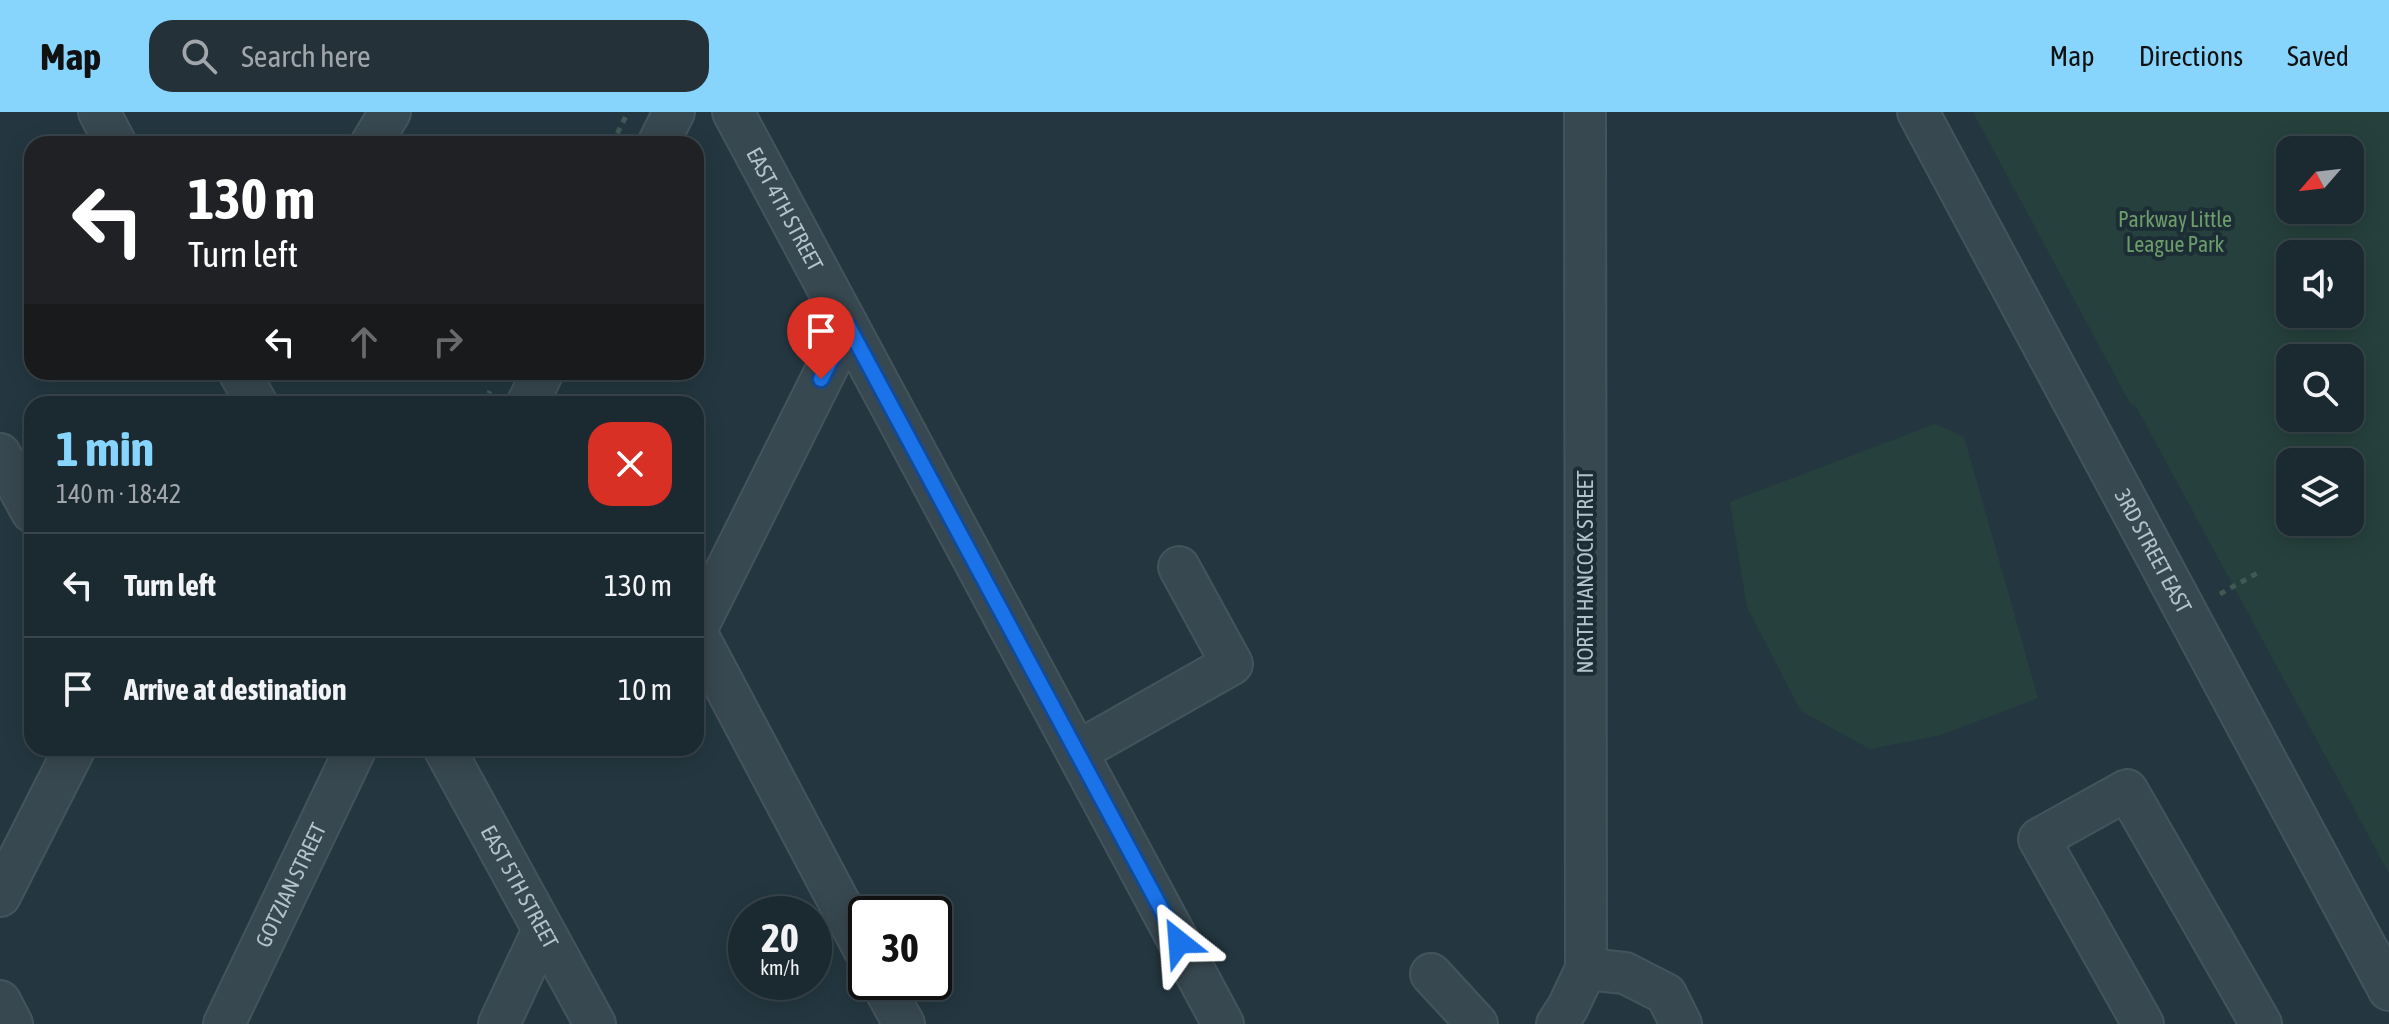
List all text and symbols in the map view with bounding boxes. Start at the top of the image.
search box [149,20,709,92]
icon: search [177,34,221,78]
text: Map [40,35,101,78]
text: Search here [241,39,371,73]
text: Map [2050,40,2095,72]
text: Directions [2139,40,2243,72]
text: Saved [2287,40,2349,72]
north arrow [2276,136,2364,224]
map controls [2276,136,2364,536]
street label: EAST 4TH STREET [741,143,829,275]
text: 130 m [188,167,315,231]
icon: left [56,168,160,272]
park label: Parkway Little League Park [2118,206,2232,257]
text: Turn left [188,233,298,275]
button: sound [2276,240,2364,328]
pin [787,297,855,379]
icon: arrive [799,309,843,353]
icon: left [258,320,302,364]
icon: ahead [342,320,386,364]
icon: right [426,320,470,364]
button: search [2276,344,2364,432]
text: 1 min [56,421,154,476]
button: close [588,422,672,506]
button: layers [2276,448,2364,536]
street label: NORTH HANCOCK STREET [1572,470,1598,674]
text: 140 m · 18:42 [56,479,181,509]
street label: 3RD STREET EAST [2110,484,2197,618]
icon: left [56,563,100,607]
text: Turn left [124,568,216,602]
text: 130 m [604,568,672,602]
icon: arrive [56,667,100,711]
text: Arrive at destination [124,672,346,706]
text: 10 m [618,672,672,706]
street label: GOTZIAN STREET [250,819,331,951]
street label: EAST 5TH STREET [476,821,564,953]
speed limit sign: 30 [848,896,952,1000]
position arrow [1137,900,1221,984]
text: 20 [761,915,799,960]
text: km/h [760,956,800,979]

